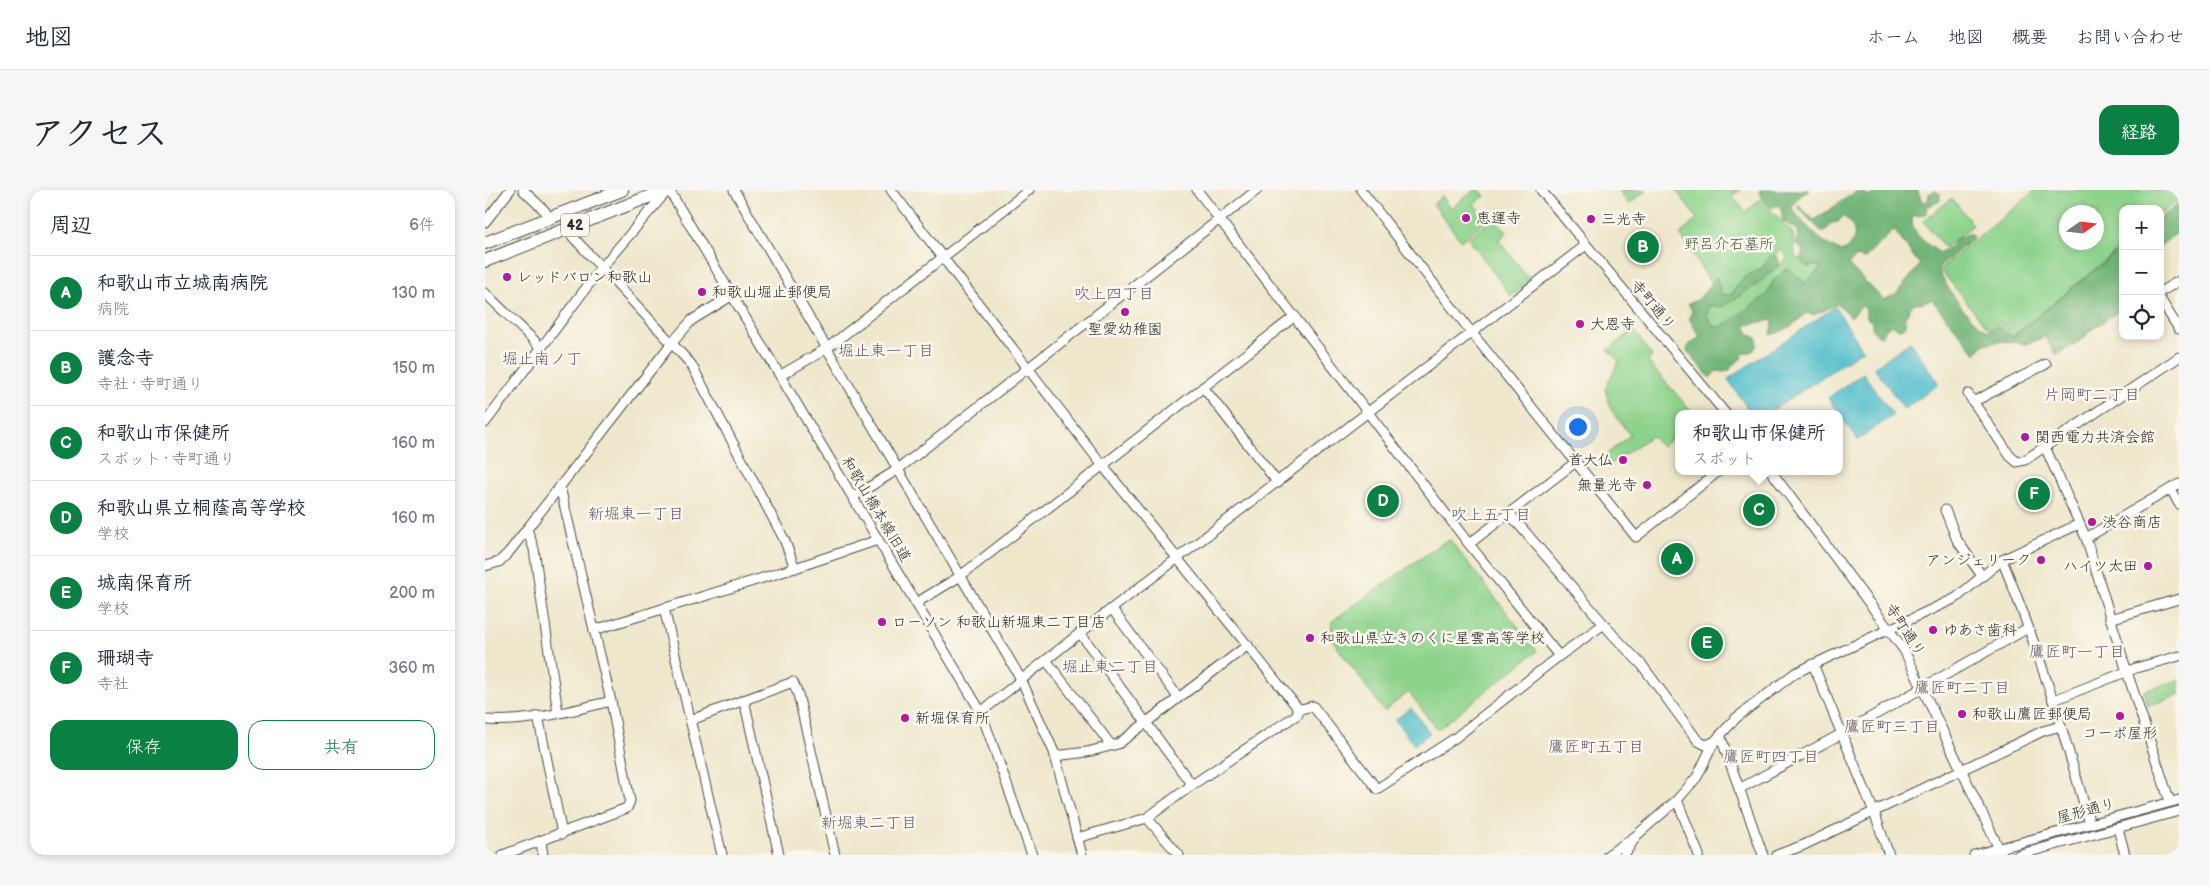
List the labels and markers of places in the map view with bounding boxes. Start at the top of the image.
place label: 恵運寺 [1476,209,1521,228]
place label: 三光寺 [1601,210,1646,229]
marker: 恵運寺 [1460,212,1472,224]
marker: 三光寺 [1585,213,1597,225]
pin: B [1627,228,1659,266]
place label: レッドバロン和歌山 [517,268,652,287]
marker: レッドバロン和歌山 [501,271,513,283]
place label: 和歌山堀止郵便局 [712,283,832,302]
marker: 和歌山堀止郵便局 [696,286,708,298]
marker: 聖愛幼稚園 [1119,306,1131,318]
place label: 大恩寺 [1590,315,1635,334]
marker: 大恩寺 [1574,318,1586,330]
place label: 聖愛幼稚園 [1087,320,1163,339]
place label: 関西電力共済会館 [2035,428,2155,447]
marker: 関西電力共済会館 [2019,431,2031,443]
place label: 首大仏 [1568,451,1613,470]
marker: 首大仏 [1617,454,1629,466]
pin: F [2018,475,2050,513]
place label: 無量光寺 [1577,476,1637,495]
marker: 無量光寺 [1641,479,1653,491]
pin: D [1367,482,1399,520]
pin: C [1743,491,1775,529]
place label: 渋谷商店 [2102,513,2162,532]
marker: 渋谷商店 [2086,516,2098,528]
pin: A [1661,540,1693,578]
place label: アンジェリーク [1926,551,2031,570]
marker: アンジェリーク [2035,554,2047,566]
place label: ハイツ太田 [2063,557,2138,576]
marker: ハイツ太田 [2142,560,2154,572]
place label: ローソン 和歌山新堀東二丁目店 [892,613,1106,632]
marker: ローソン 和歌山新堀東二丁目店 [876,616,888,628]
place label: ゆあさ歯科 [1943,621,2017,640]
pin: E [1691,624,1723,662]
marker: ゆあさ歯科 [1927,624,1939,636]
place label: 和歌山県立きのくに星雲高等学校 [1320,629,1545,648]
marker: 和歌山県立きのくに星雲高等学校 [1304,632,1316,644]
place label: 和歌山鷹匠郵便局 [1972,705,2092,724]
marker: 和歌山鷹匠郵便局 [1956,708,1968,720]
place label: 新堀保育所 [915,709,990,728]
marker: コーポ屋形 [2114,710,2126,722]
marker: 新堀保育所 [899,712,911,724]
place label: コーポ屋形 [2082,724,2158,743]

